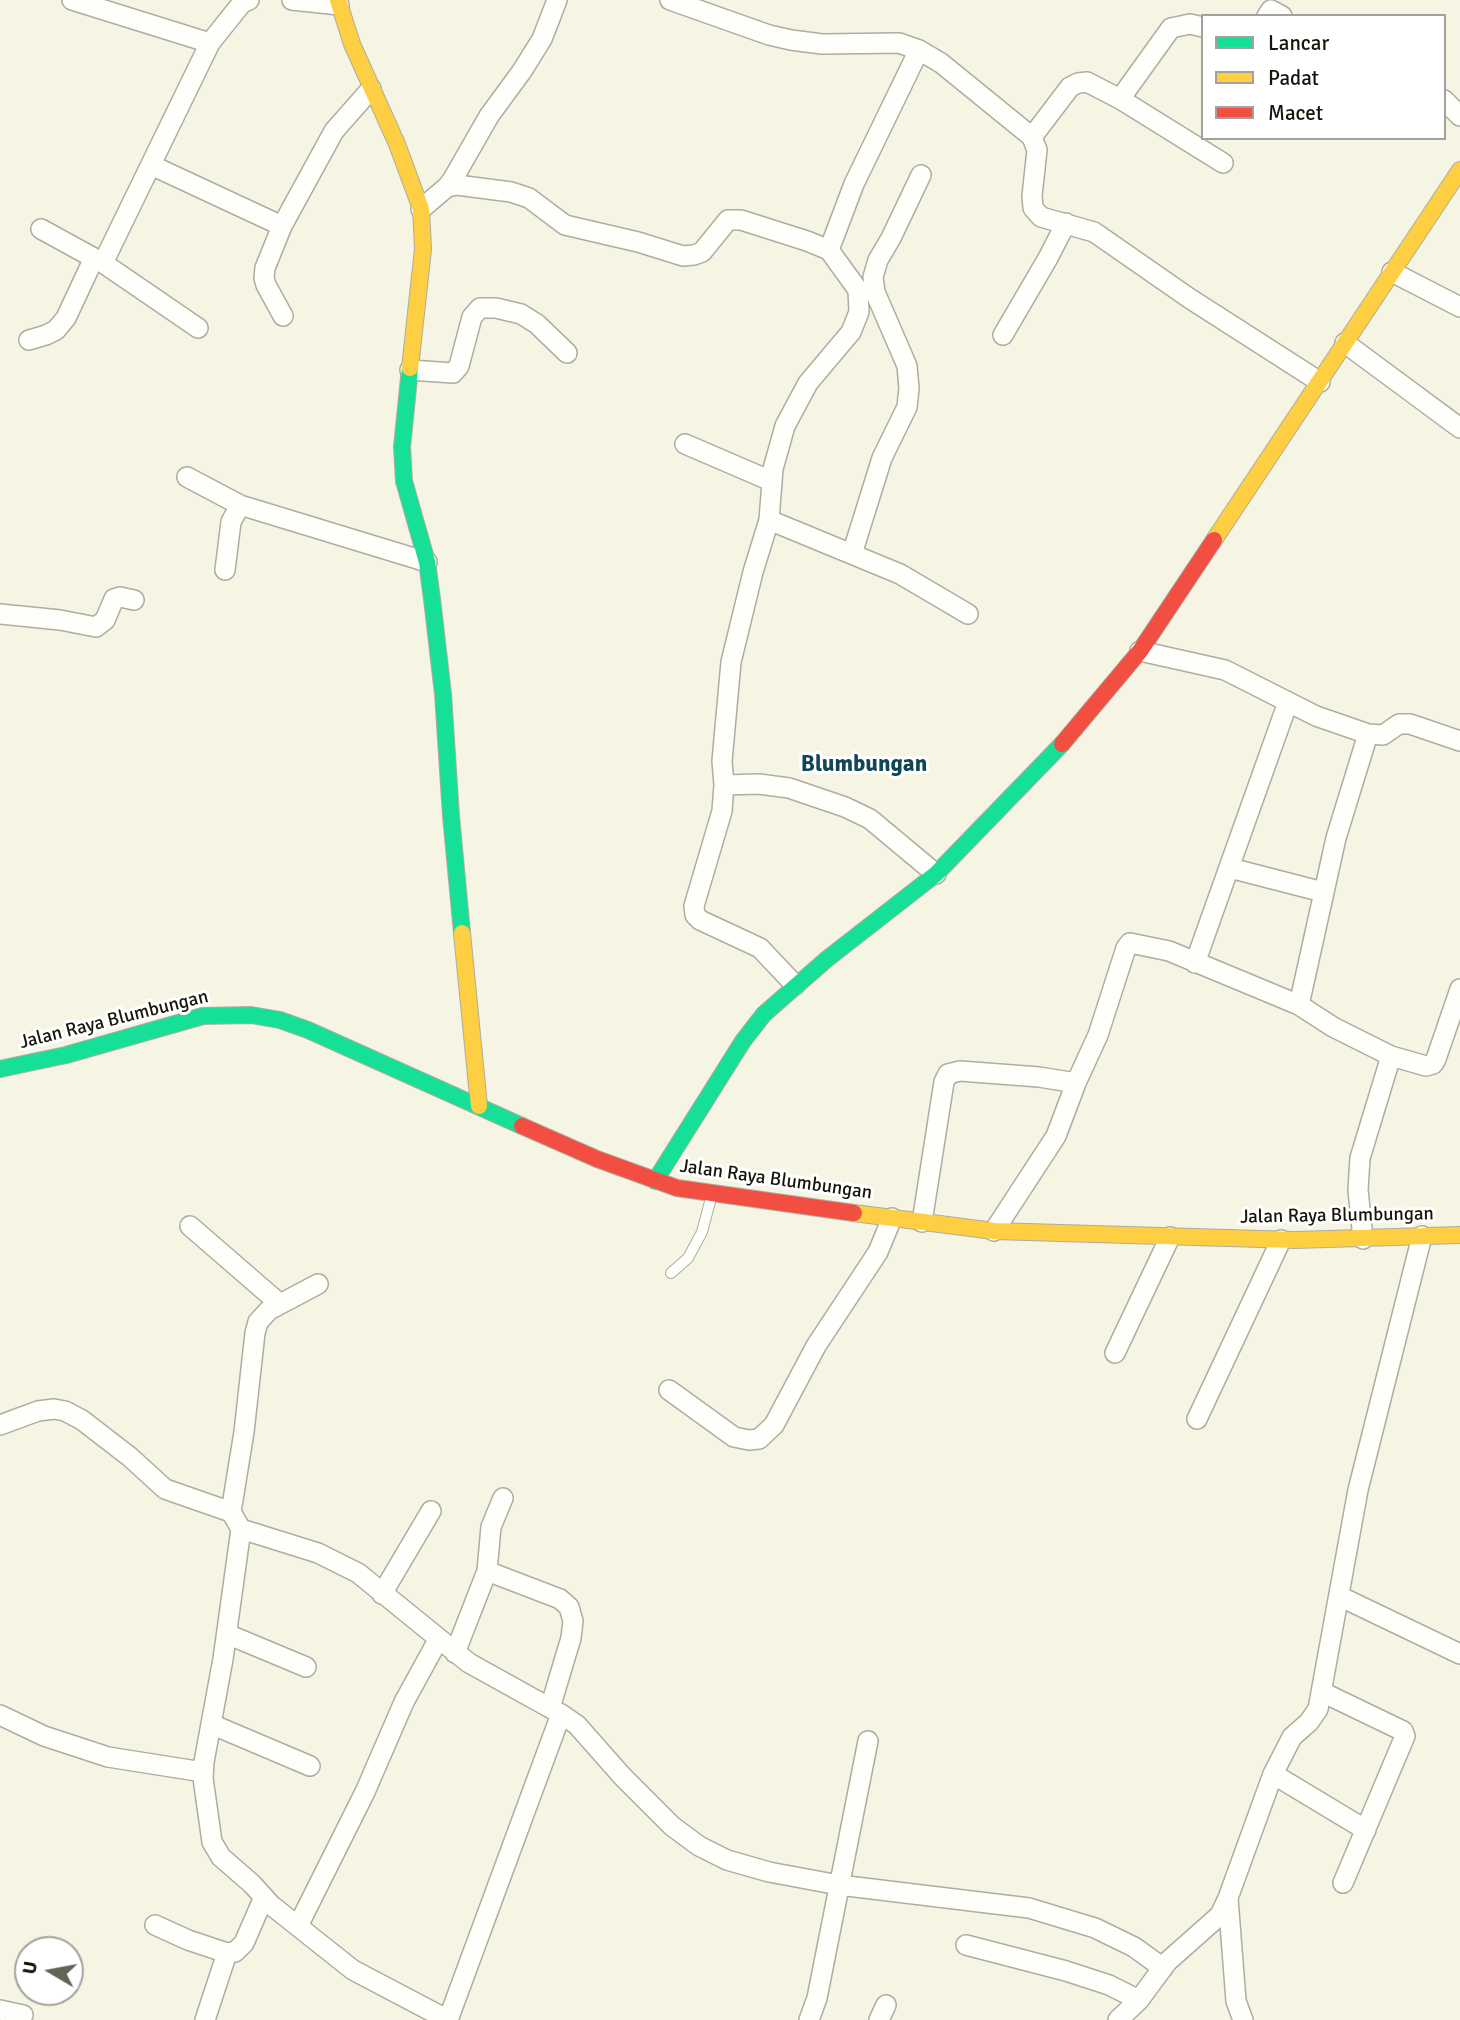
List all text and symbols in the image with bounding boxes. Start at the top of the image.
legend [1201,14,1446,140]
text: Lancar [1268,30,1329,56]
text: Padat [1268,65,1319,91]
text: Macet [1268,100,1323,126]
district label: Blumbungan [801,751,927,779]
street label: Jalan Raya Blumbungan [17,986,211,1054]
street label: Jalan Raya Blumbungan [678,1155,874,1205]
street label: Jalan Raya Blumbungan [1240,1203,1434,1229]
north arrow [14,1936,84,2006]
text: U [17,1959,43,1976]

